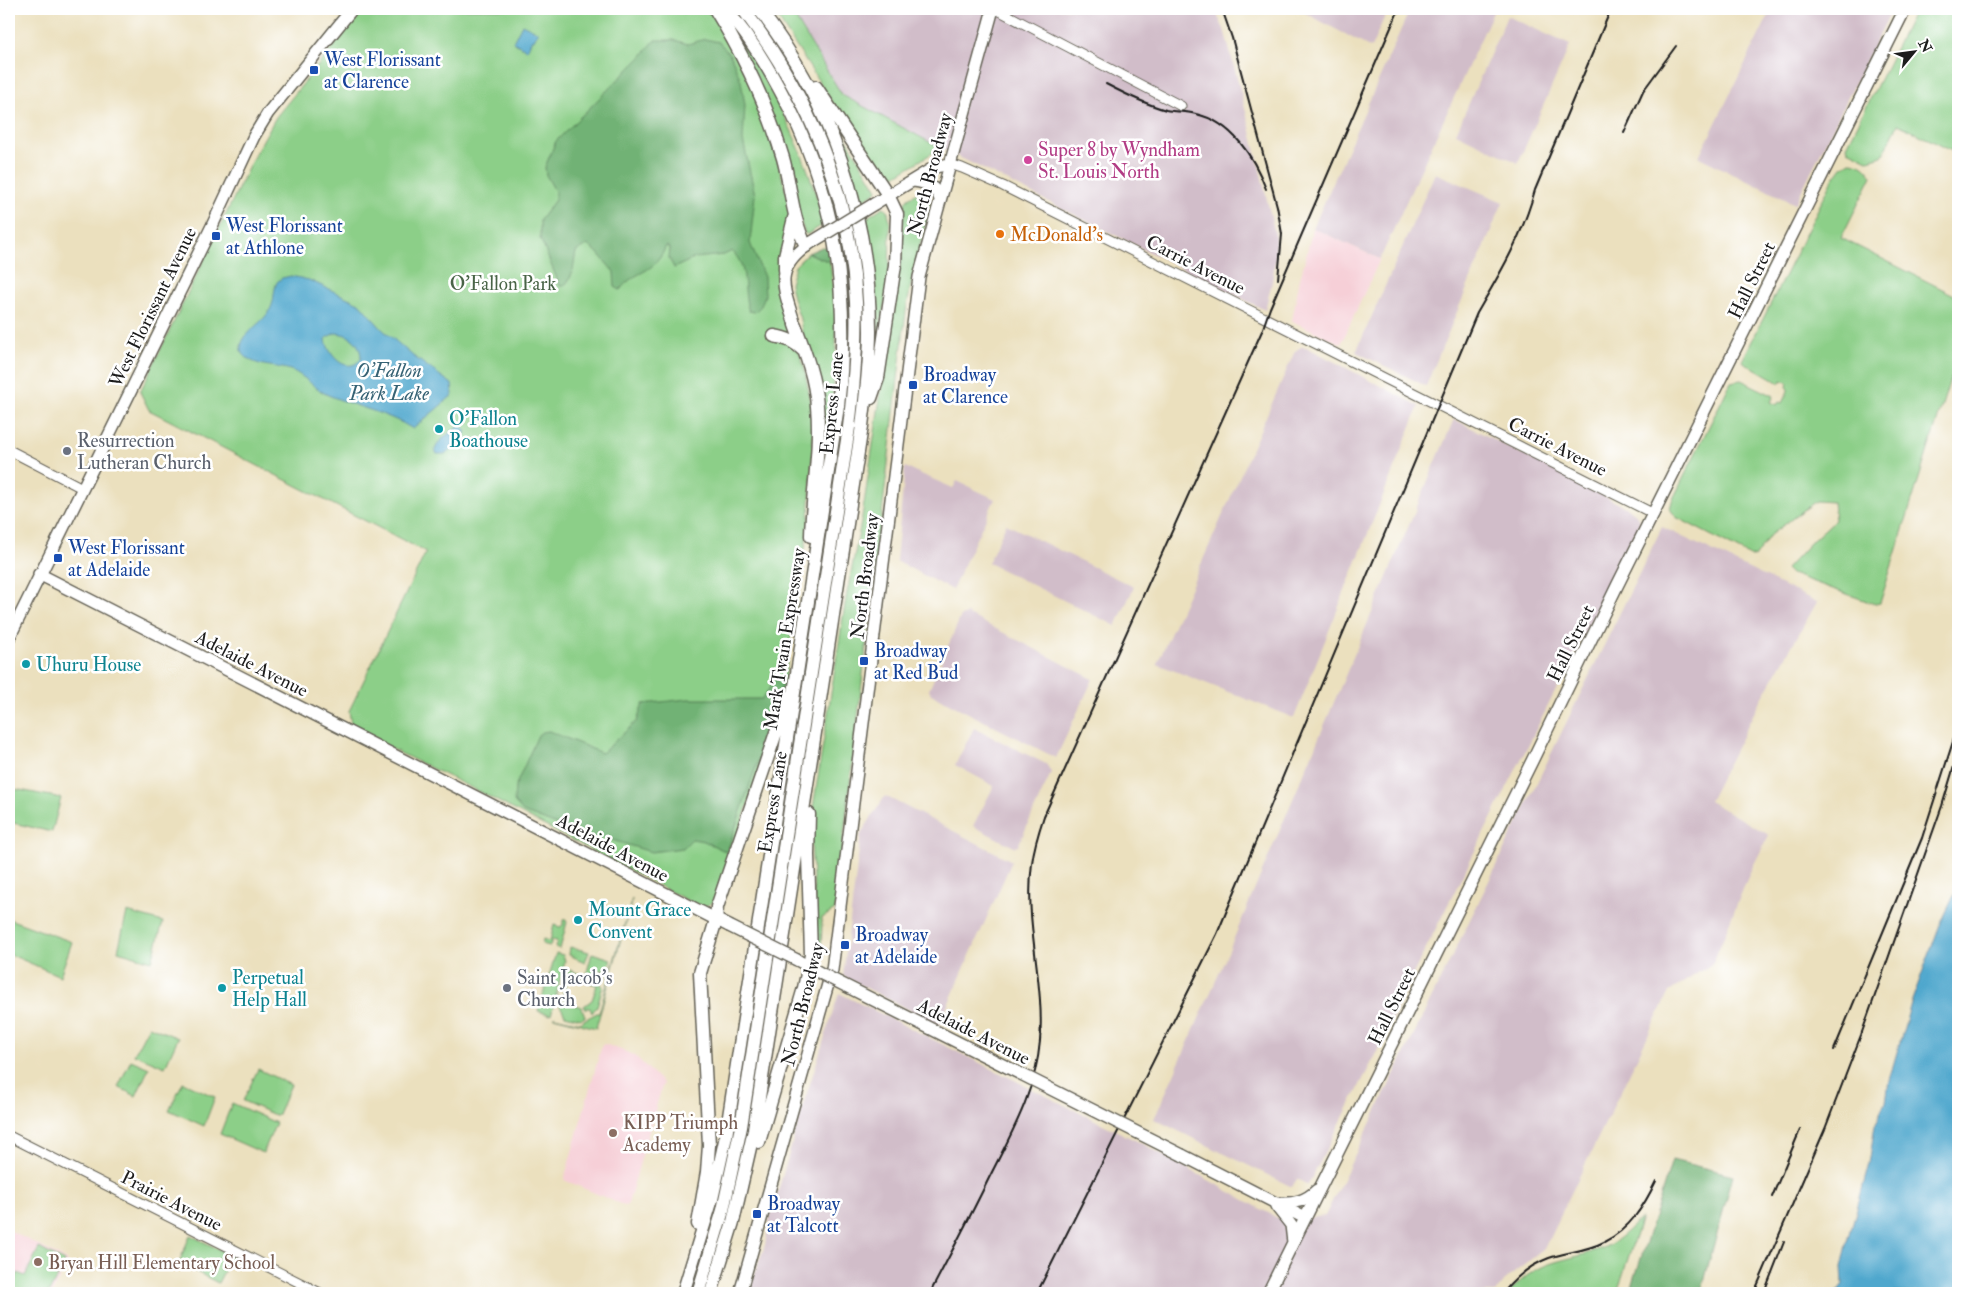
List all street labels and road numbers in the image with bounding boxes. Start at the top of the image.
street label: North Broadway [902,110,958,238]
street label: West Florissant Avenue [103,223,202,393]
street label: Carrie Avenue [1142,230,1249,300]
street label: Hall Street [1723,238,1781,323]
street label: Express Lane [815,351,850,456]
street label: Carrie Avenue [1504,412,1611,482]
street label: North Broadway [845,511,885,640]
street label: Mark Twain Expressway [759,546,812,732]
street label: Hall Street [1542,601,1600,686]
street label: Adelaide Avenue [190,625,312,703]
street label: Express Lane [753,749,794,855]
street label: Adelaide Avenue [552,808,673,887]
street label: North Broadway [776,940,830,1068]
street label: Hall Street [1363,964,1421,1049]
street label: Adelaide Avenue [912,993,1034,1071]
street label: Prairie Avenue [117,1165,226,1237]

